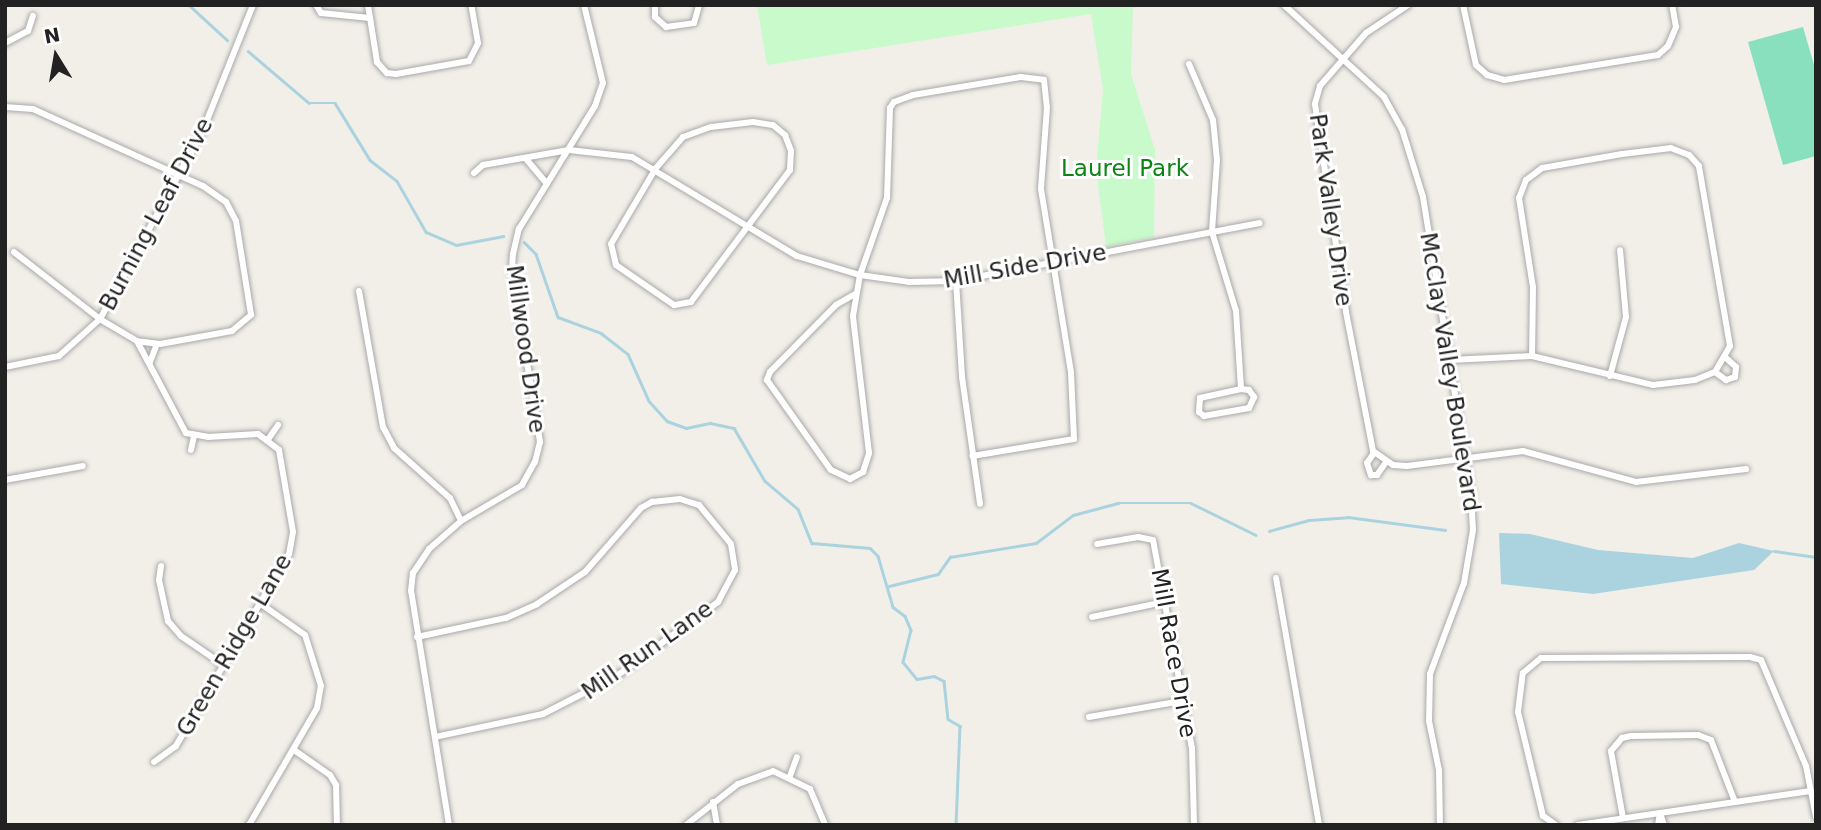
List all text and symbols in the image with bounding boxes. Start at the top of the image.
north arrow [21,21,91,91]
text: N [42,23,62,48]
street label: Park Valley Drive [1304,112,1358,308]
street label: Burning Leaf Drive [94,113,218,315]
park label: Laurel Park [1061,154,1189,182]
street label: McClay Valley Boulevard [1414,230,1486,514]
street label: Mill Side Drive [942,238,1108,294]
street label: Millwood Drive [501,263,551,435]
street label: Green Ridge Lane [171,549,297,741]
street label: Mill Race Drive [1146,566,1202,740]
street label: Mill Run Lane [576,595,718,705]

